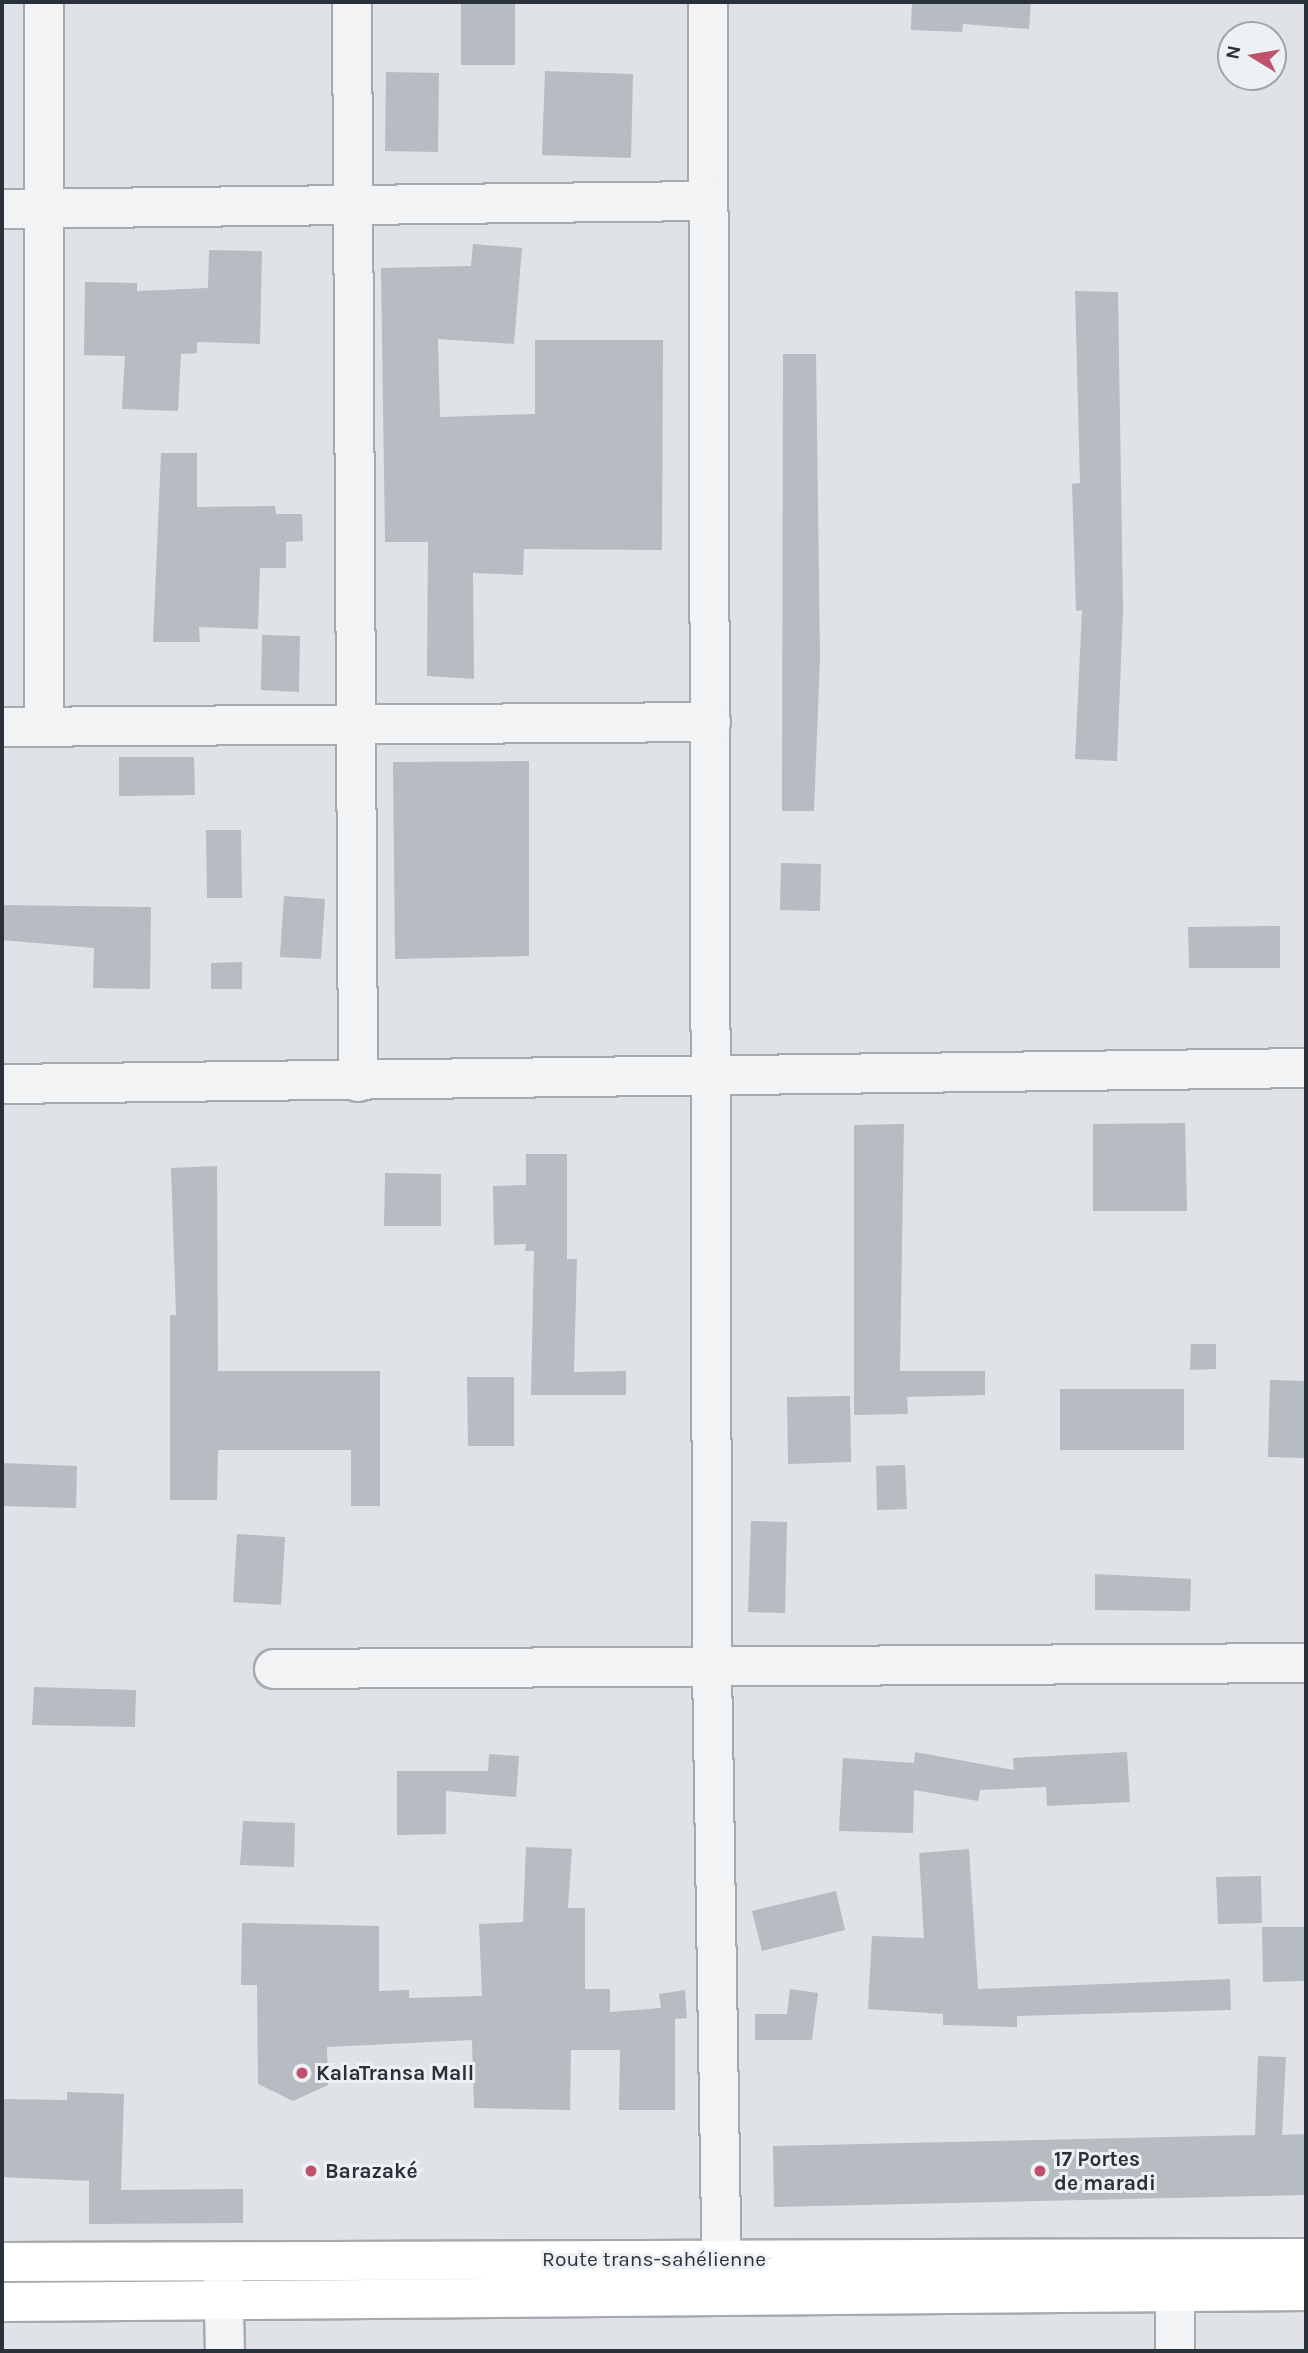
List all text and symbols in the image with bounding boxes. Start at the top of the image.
north arrow [1217,21,1287,91]
text: N [1221,44,1245,61]
place label: KalaTransa Mall [316,2060,474,2086]
marker: KalaTransa Mall [294,2065,310,2081]
place label: 17 Portes de maradi [1054,2146,1156,2196]
place label: Barazaké [325,2158,418,2184]
marker: Barazaké [303,2163,319,2179]
marker: 17 Portes de maradi [1032,2163,1048,2179]
street label: Route trans-sahélienne [542,2246,766,2272]

